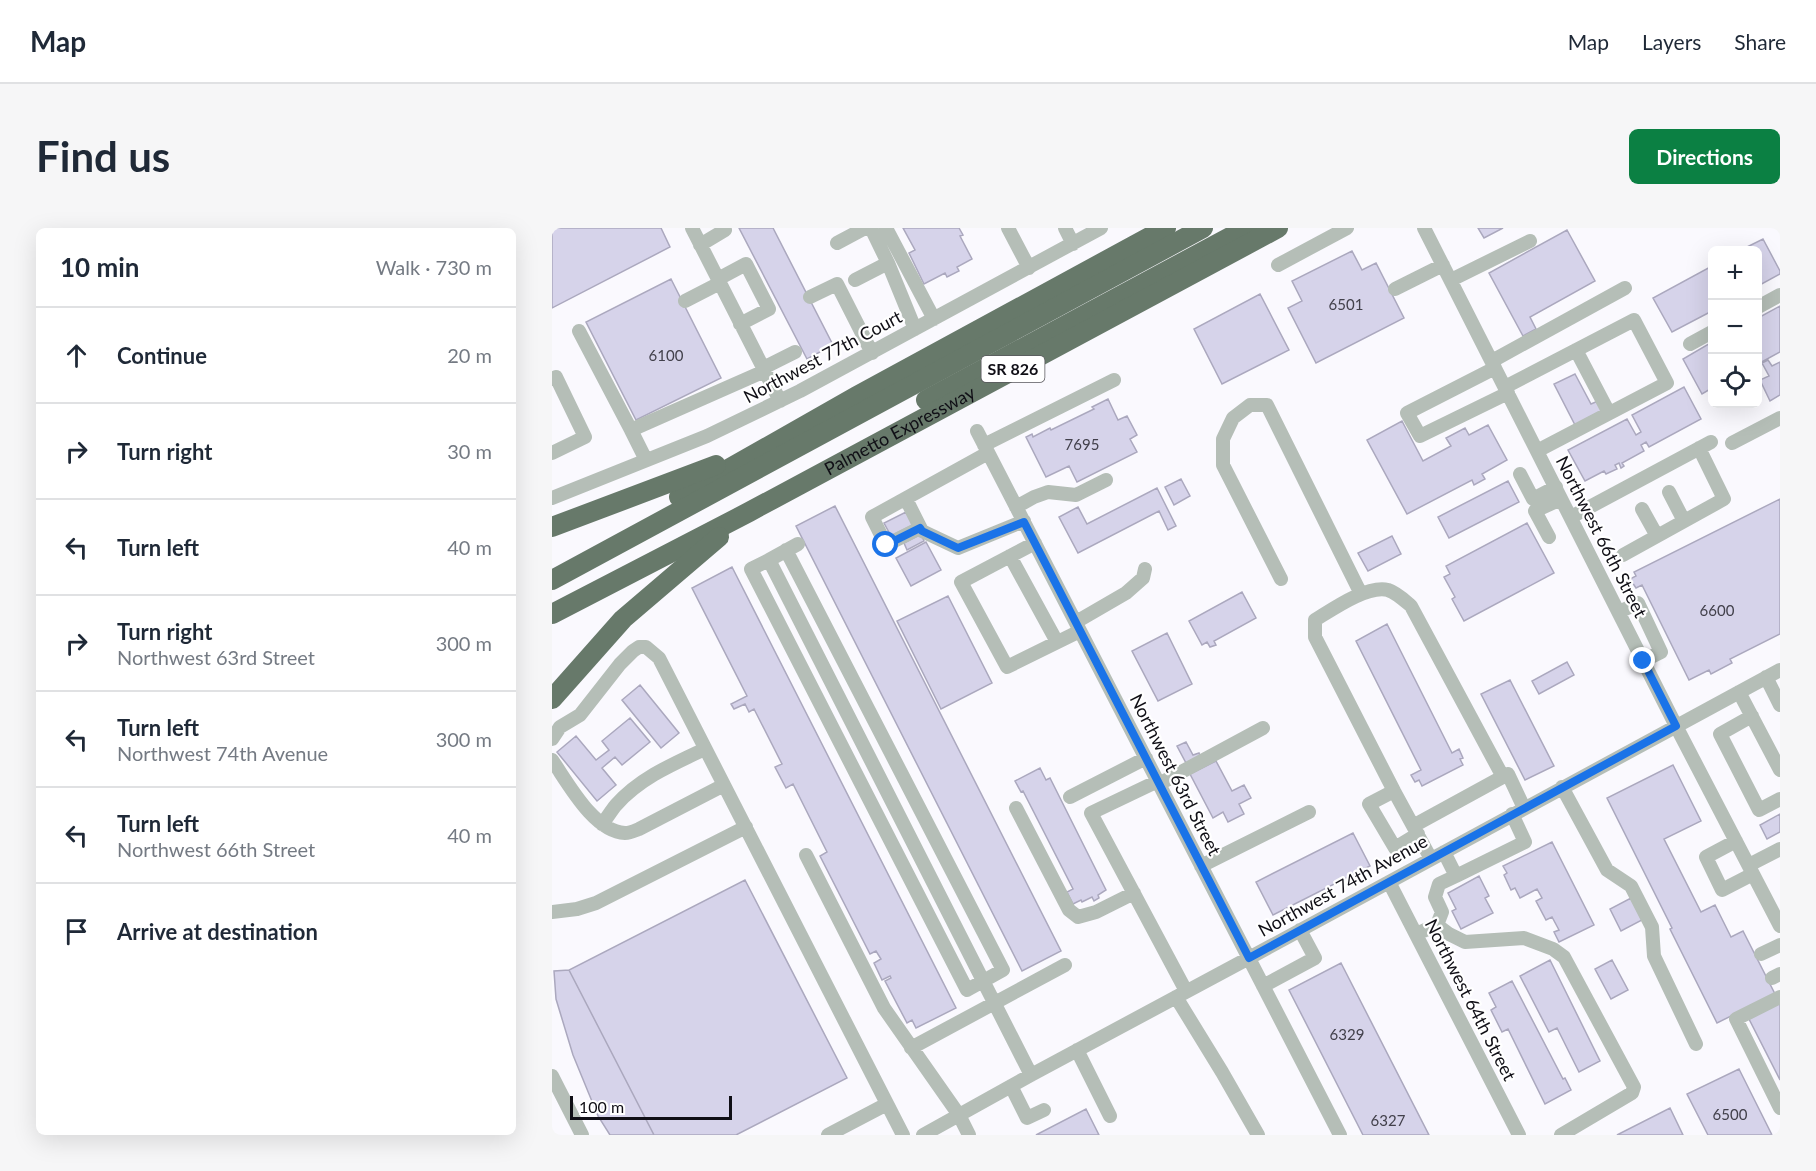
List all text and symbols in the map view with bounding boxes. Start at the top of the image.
text: Map [30,24,86,58]
text: Map [1568,29,1609,54]
text: Layers [1642,29,1701,54]
text: Share [1734,29,1786,54]
button: Directions [1629,129,1780,184]
text: Find us [36,131,170,181]
map controls [1708,246,1762,408]
button: + [1708,246,1762,300]
text: 10 min [60,251,140,283]
text: Walk · 730 m [376,255,492,279]
house number: 6501 [1329,295,1363,313]
button: − [1708,300,1762,354]
street label: Northwest 77th Court [740,305,906,407]
icon: ahead [60,339,93,372]
text: Continue [117,342,207,369]
text: 20 m [447,343,492,367]
house number: 6100 [649,346,684,364]
button: locate [1708,354,1762,408]
road number: SR 826 [982,356,1044,382]
street label: Palmetto Expressway [820,380,979,480]
icon: right [60,435,93,468]
house number: 7695 [1065,435,1099,453]
text: Turn right [117,438,212,465]
text: 30 m [447,439,492,463]
street label: Northwest 66th Street [1552,452,1652,622]
icon: left [60,531,93,564]
route start [872,531,898,557]
text: Turn left [117,534,199,561]
text: 40 m [447,535,492,559]
house number: 6600 [1700,601,1735,619]
text: Turn right [117,618,212,645]
icon: right [60,627,93,660]
text: 300 m [436,631,492,655]
text: Northwest 63rd Street [117,645,315,669]
route end [1629,647,1655,673]
street label: Northwest 63rd Street [1126,690,1226,859]
text: Turn left [117,714,199,741]
icon: left [60,723,93,756]
text: 300 m [436,727,492,751]
text: Northwest 74th Avenue [117,741,328,765]
text: Turn left [117,810,199,837]
icon: left [60,819,93,852]
text: 40 m [447,823,492,847]
street label: Northwest 74th Avenue [1254,829,1431,941]
text: Northwest 66th Street [117,837,315,861]
icon: arrive [60,915,93,948]
street label: Northwest 64th Street [1421,915,1521,1085]
text: Arrive at destination [117,918,318,945]
house number: 6329 [1330,1025,1364,1043]
scale bar [570,1093,732,1120]
text: 100 m [579,1097,624,1116]
house number: 6500 [1713,1105,1748,1123]
house number: 6327 [1371,1111,1406,1129]

